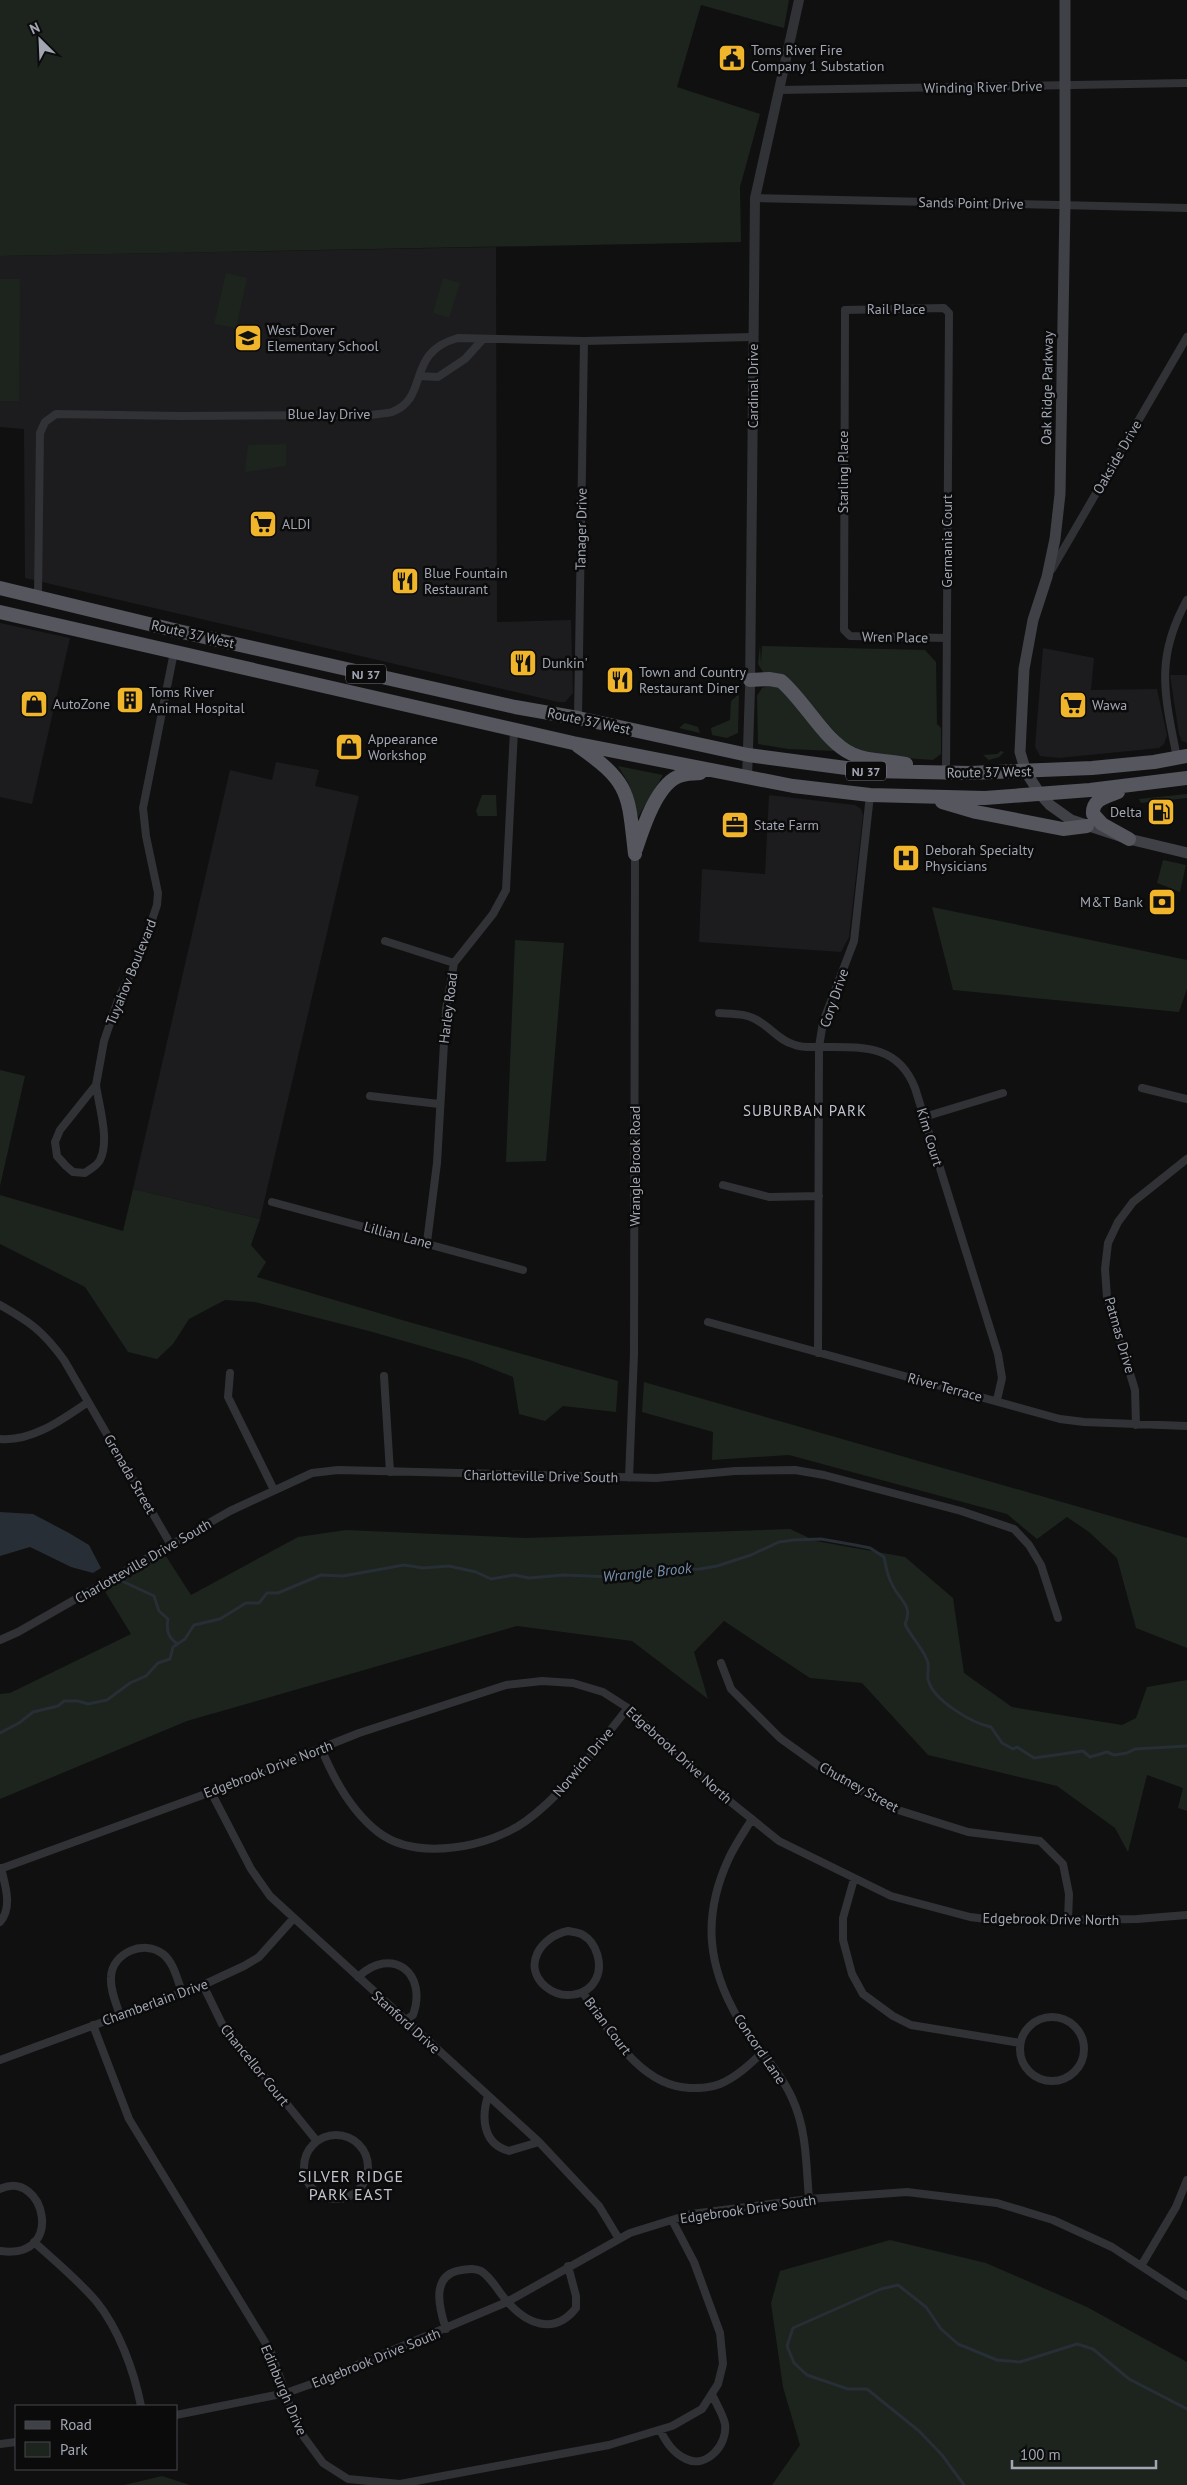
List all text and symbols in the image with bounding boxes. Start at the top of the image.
north arrow [15,15,65,65]
text: N [27,18,43,38]
place label: Toms River Fire Company 1 Substation [751,41,884,75]
public building icon: Toms River Fire Company 1 Substation [717,43,747,73]
street label: Winding River Drive [923,77,1043,97]
street label: Sands Point Drive [918,193,1024,213]
street label: Rail Place [867,300,925,318]
place label: West Dover Elementary School [267,321,379,355]
school or university icon: West Dover Elementary School [233,323,263,353]
street label: Oak Ridge Parkway [1037,330,1057,445]
street label: Cardinal Drive [744,344,762,428]
street label: Blue Jay Drive [288,405,370,423]
street label: Oakside Drive [1089,417,1145,497]
street label: Starling Place [834,431,852,513]
street label: Tanager Drive [571,488,591,570]
street label: Germania Court [938,494,956,588]
supermarket icon: ALDI [248,509,278,539]
place label: ALDI [282,515,311,533]
place label: Blue Fountain Restaurant [424,564,508,598]
restaurant icon: Blue Fountain Restaurant [390,566,420,596]
street label: Route 37 West [150,616,237,652]
street label: Wren Place [862,627,928,647]
restaurant icon: Dunkin' [508,648,538,678]
place label: Dunkin' [542,654,588,672]
place label: Town and Country Restaurant Diner [639,663,747,697]
road number: NJ 37 [346,664,386,684]
restaurant icon: Town and Country Restaurant Diner [605,665,635,695]
place label: Toms River Animal Hospital [149,683,245,717]
building icon: Toms River Animal Hospital [115,685,145,715]
shop icon: AutoZone [19,689,49,719]
supermarket icon: Wawa [1058,690,1088,720]
place label: AutoZone [53,695,110,713]
place label: Wawa [1092,696,1127,714]
street label: Route 37 West [546,703,633,739]
place label: Appearance Workshop [368,730,438,764]
shop icon: Appearance Workshop [334,732,364,762]
road number: NJ 37 [846,761,886,780]
street label: Route 37 West [946,762,1032,782]
fuel station icon: Delta [1146,797,1176,827]
place label: Delta [1110,803,1142,821]
office icon: State Farm [720,810,750,840]
place label: State Farm [754,816,819,834]
place label: Deborah Specialty Physicians [925,841,1034,875]
hospital icon: Deborah Specialty Physicians [891,843,921,873]
bank icon: M&T Bank [1147,887,1177,917]
place label: M&T Bank [1080,893,1143,911]
street label: Tuyahov Boulevard [102,917,160,1027]
street label: Cory Drive [816,966,852,1030]
street label: Harley Road [435,971,461,1045]
district label: SUBURBAN PARK [743,1101,867,1120]
street label: Wrangle Brook Road [626,1106,644,1226]
street label: Kim Court [913,1106,947,1168]
street label: Lillian Lane [362,1217,434,1253]
street label: Patmas Drive [1101,1295,1139,1375]
street label: River Terrace [906,1368,984,1406]
street label: Grenada Street [100,1431,160,1517]
street label: Charlotteville Drive South [464,1466,618,1486]
street label: Charlotteville Drive South [72,1515,214,1607]
water label: Wrangle Brook [602,1558,694,1586]
street label: Edgebrook Drive North [622,1703,736,1807]
street label: Norwich Drive [549,1724,617,1800]
street label: Edgebrook Drive North [201,1736,335,1802]
street label: Chutney Street [816,1758,902,1816]
street label: Edgebrook Drive North [983,1909,1119,1929]
street label: Chamberlain Drive [100,1975,210,2029]
street label: Stanford Drive [368,1987,444,2057]
street label: Brian Court [580,1994,636,2059]
street label: Concord Lane [730,2010,790,2088]
street label: Chancellor Court [217,2020,294,2110]
district label: SILVER RIDGE PARK EAST [298,2166,404,2204]
street label: Edgebrook Drive South [679,2191,817,2227]
street label: Edgebrook Drive South [309,2324,443,2392]
street label: Edinburgh Drive [257,2342,311,2438]
legend [15,2405,178,2470]
text: Road [60,2415,92,2434]
scale bar [1012,2438,1156,2470]
text: Park [60,2440,88,2459]
text: 100 m [1020,2445,1061,2464]

